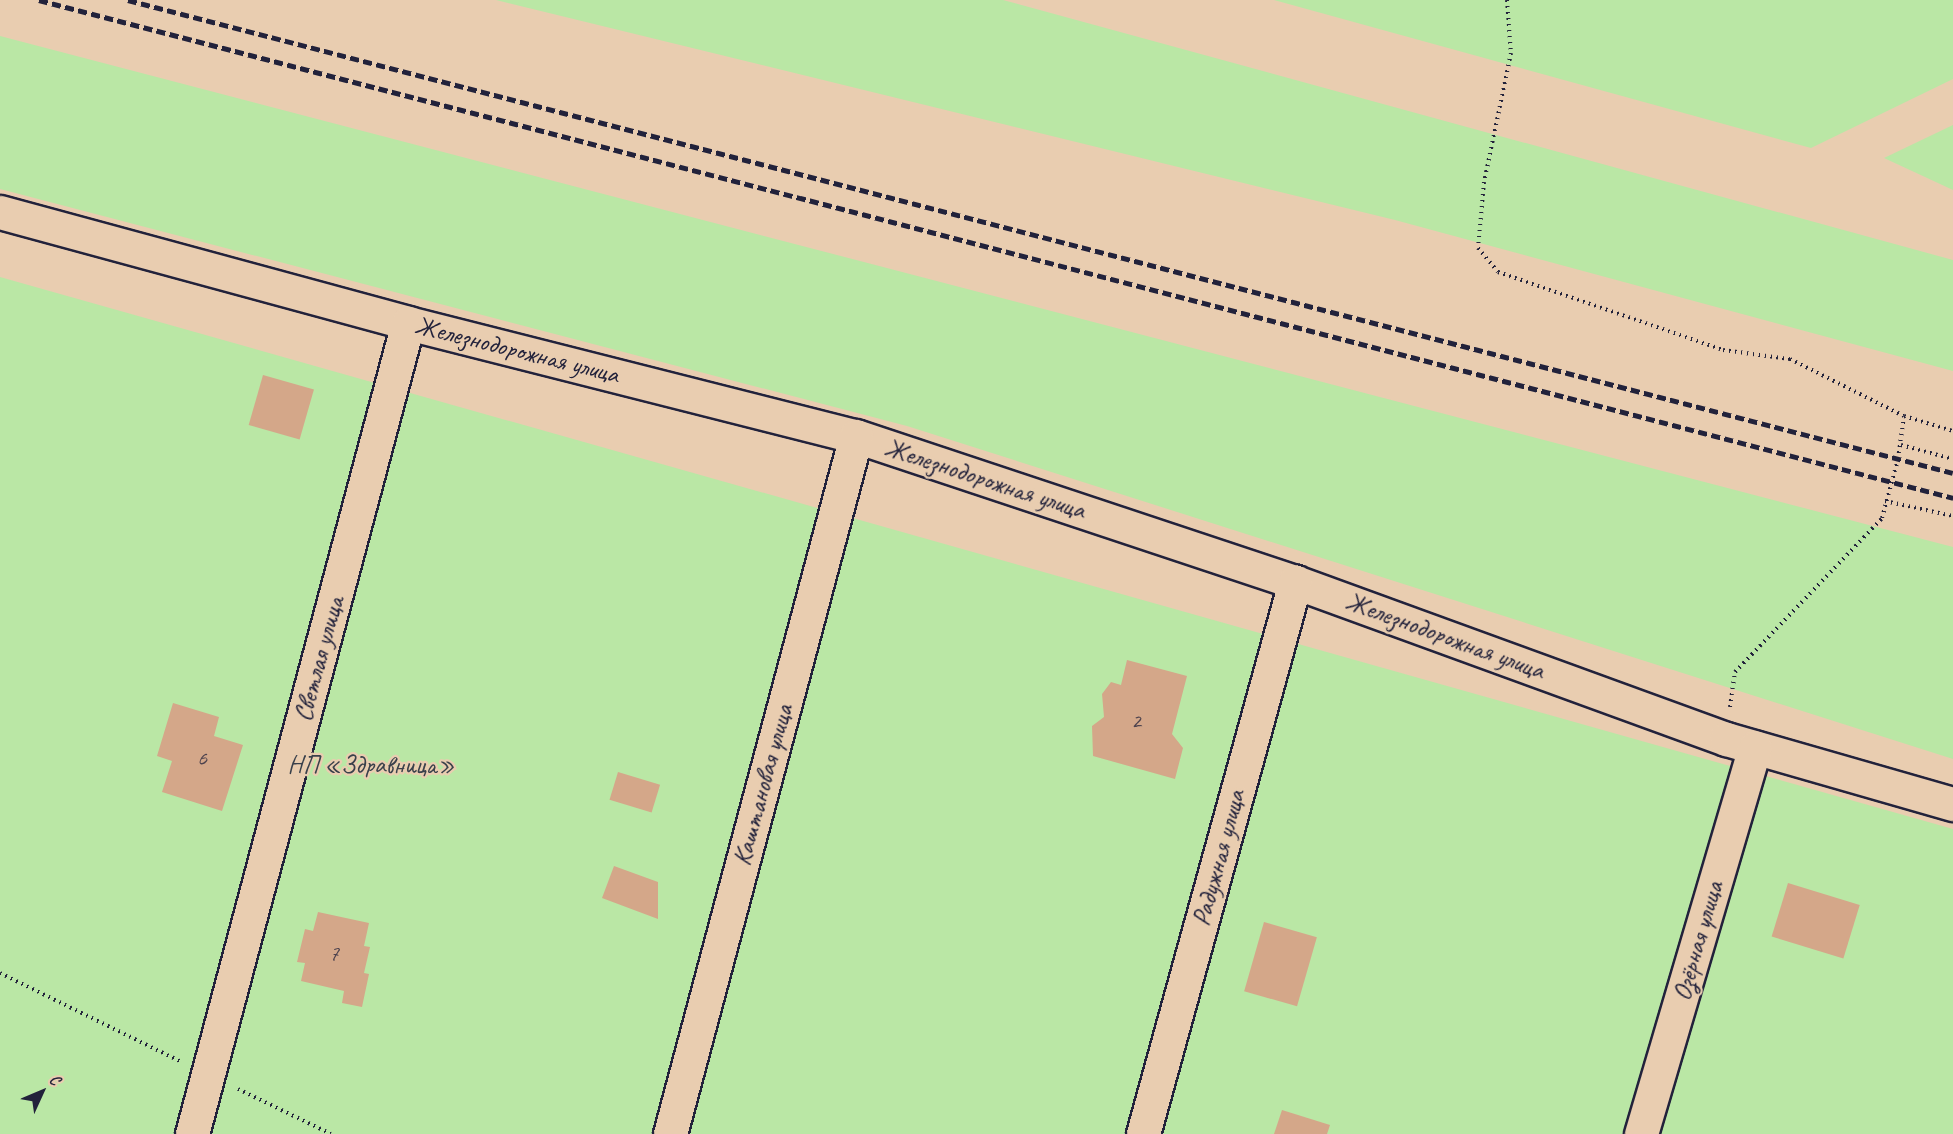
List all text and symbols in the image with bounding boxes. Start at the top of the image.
street label: Железнодорожная улица [411,309,623,391]
street label: Железнодорожная улица [880,431,1090,527]
street label: Железнодорожная улица [1340,585,1550,687]
street label: Светлая улица [287,593,351,725]
street label: Каштановая улица [726,700,800,870]
house number: 2 [1131,709,1141,735]
house number: 6 [197,746,207,772]
park label: НП «Здравница» [287,749,455,781]
street label: Радужная улица [1186,786,1252,930]
street label: Озёрная улица [1666,877,1730,1005]
house number: 7 [329,941,339,967]
north arrow [12,1062,72,1122]
text: С [45,1070,65,1089]

